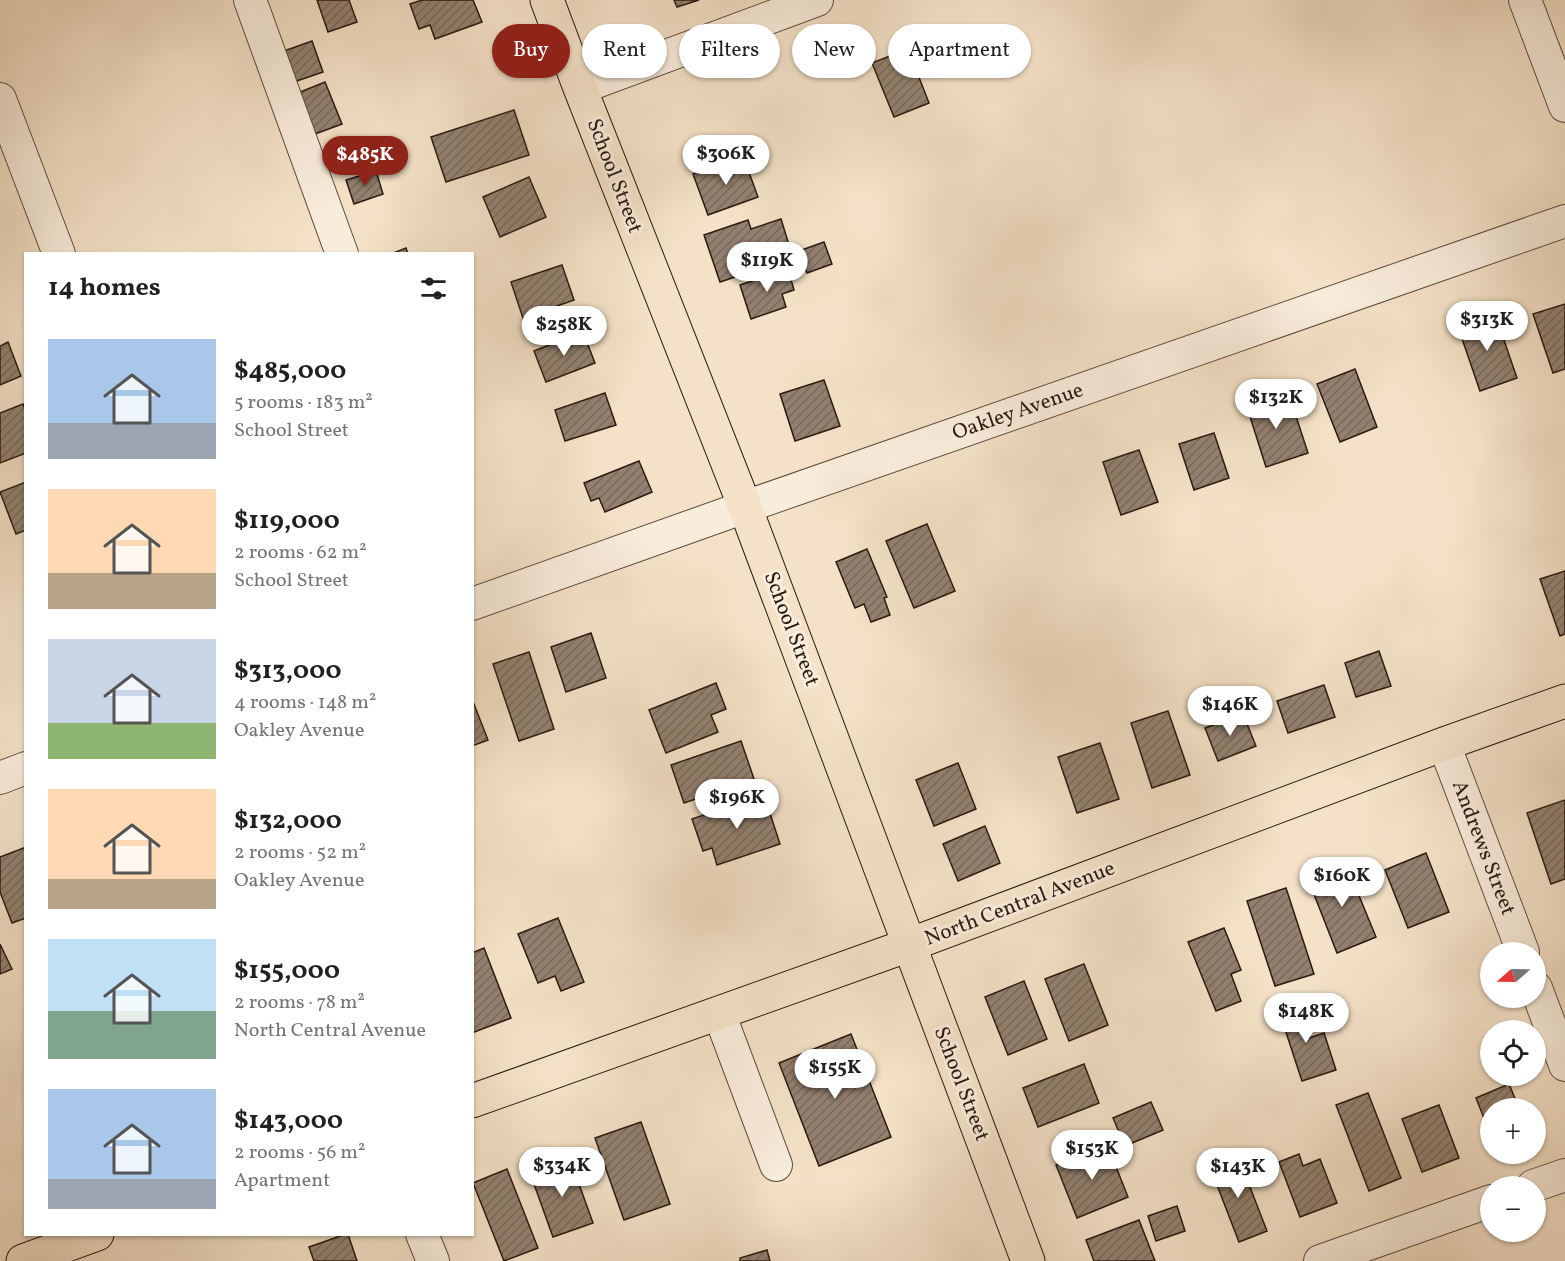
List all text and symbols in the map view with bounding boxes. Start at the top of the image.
chip: Buy [492,24,570,78]
chip: Rent [582,24,667,78]
chip: Filters [679,24,780,78]
chip: New [792,24,876,78]
chip: Apartment [888,24,1031,78]
street label: School Street [579,114,649,238]
pin: $306K [684,135,768,186]
pin: $485K [323,136,407,187]
text: $306K [697,140,755,168]
text: $485K [336,141,394,169]
pin: $119K [725,242,809,293]
text: $119K [741,247,793,275]
text: 14 homes [48,270,161,306]
icon: filters [417,272,450,305]
pin: $313K [1445,301,1529,352]
pin: $258K [522,306,606,357]
text: $313K [1460,306,1514,334]
text: $258K [536,311,592,339]
text: $485,000 [234,353,346,389]
icon: home [96,363,168,435]
street label: Oakley Avenue [949,376,1087,448]
pin: $132K [1234,379,1318,430]
text: $132K [1249,384,1303,412]
text: 5 rooms · 183 m² [234,389,373,417]
text: School Street [234,417,349,445]
text: $119,000 [234,503,340,539]
icon: home [96,513,168,585]
text: 2 rooms · 62 m² [234,539,367,567]
text: School Street [234,567,349,595]
street label: School Street [756,567,826,691]
text: $313,000 [234,653,342,689]
icon: home [96,663,168,735]
pin: $146K [1188,686,1272,737]
text: 4 rooms · 148 m² [234,689,376,717]
text: $146K [1202,691,1258,719]
text: Oakley Avenue [234,717,364,745]
street label: Andrews Street [1444,776,1522,920]
pin: $196K [695,779,779,830]
text: $196K [709,784,765,812]
text: $132,000 [234,803,342,839]
icon: home [96,813,168,885]
text: 2 rooms · 52 m² [234,839,366,867]
street label: North Central Avenue [921,854,1119,954]
pin: $160K [1300,857,1384,908]
text: $160K [1314,862,1370,890]
text: Oakley Avenue [234,867,364,895]
north arrow [1480,942,1546,1008]
map controls [1480,942,1546,1242]
text: $155,000 [234,953,340,989]
icon: home [96,963,168,1035]
text: 2 rooms · 78 m² [234,989,365,1017]
pin: $148K [1264,993,1348,1044]
text: $148K [1278,998,1334,1026]
text: North Central Avenue [234,1017,426,1045]
button: locate [1480,1020,1546,1086]
street label: School Street [926,1022,996,1146]
pin: $155K [793,1049,877,1100]
text: $155K [809,1054,861,1082]
button: + [1480,1098,1546,1164]
text: $143,000 [234,1103,343,1139]
icon: home [96,1113,168,1185]
pin: $153K [1050,1130,1134,1181]
text: $153K [1065,1135,1119,1163]
text: 2 rooms · 56 m² [234,1139,365,1167]
pin: $334K [520,1147,604,1198]
pin: $143K [1196,1148,1280,1199]
text: $334K [533,1152,591,1180]
text: $143K [1210,1153,1266,1181]
text: Apartment [234,1167,330,1195]
button: − [1480,1176,1546,1242]

